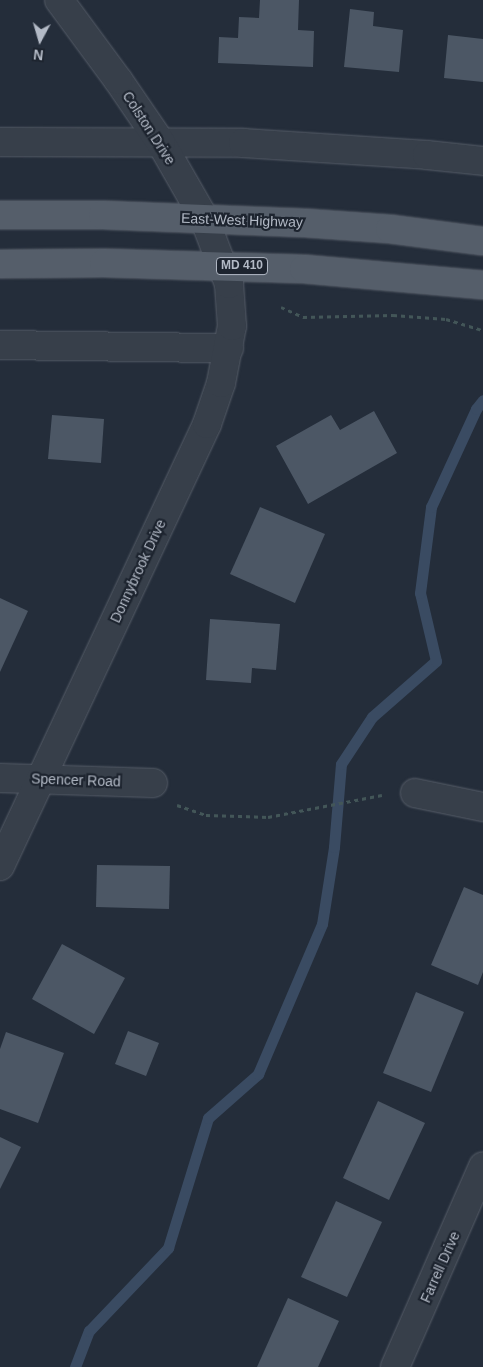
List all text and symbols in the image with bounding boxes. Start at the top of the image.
north arrow [15,15,65,65]
text: N [33,46,44,63]
street label: Colston Drive [119,88,179,168]
street label: East-West Highway [181,209,303,231]
road number: MD 410 [216,256,268,276]
street label: Donnybrook Drive [107,517,169,625]
street label: Spencer Road [31,770,121,790]
street label: Farrell Drive [417,1229,463,1305]

